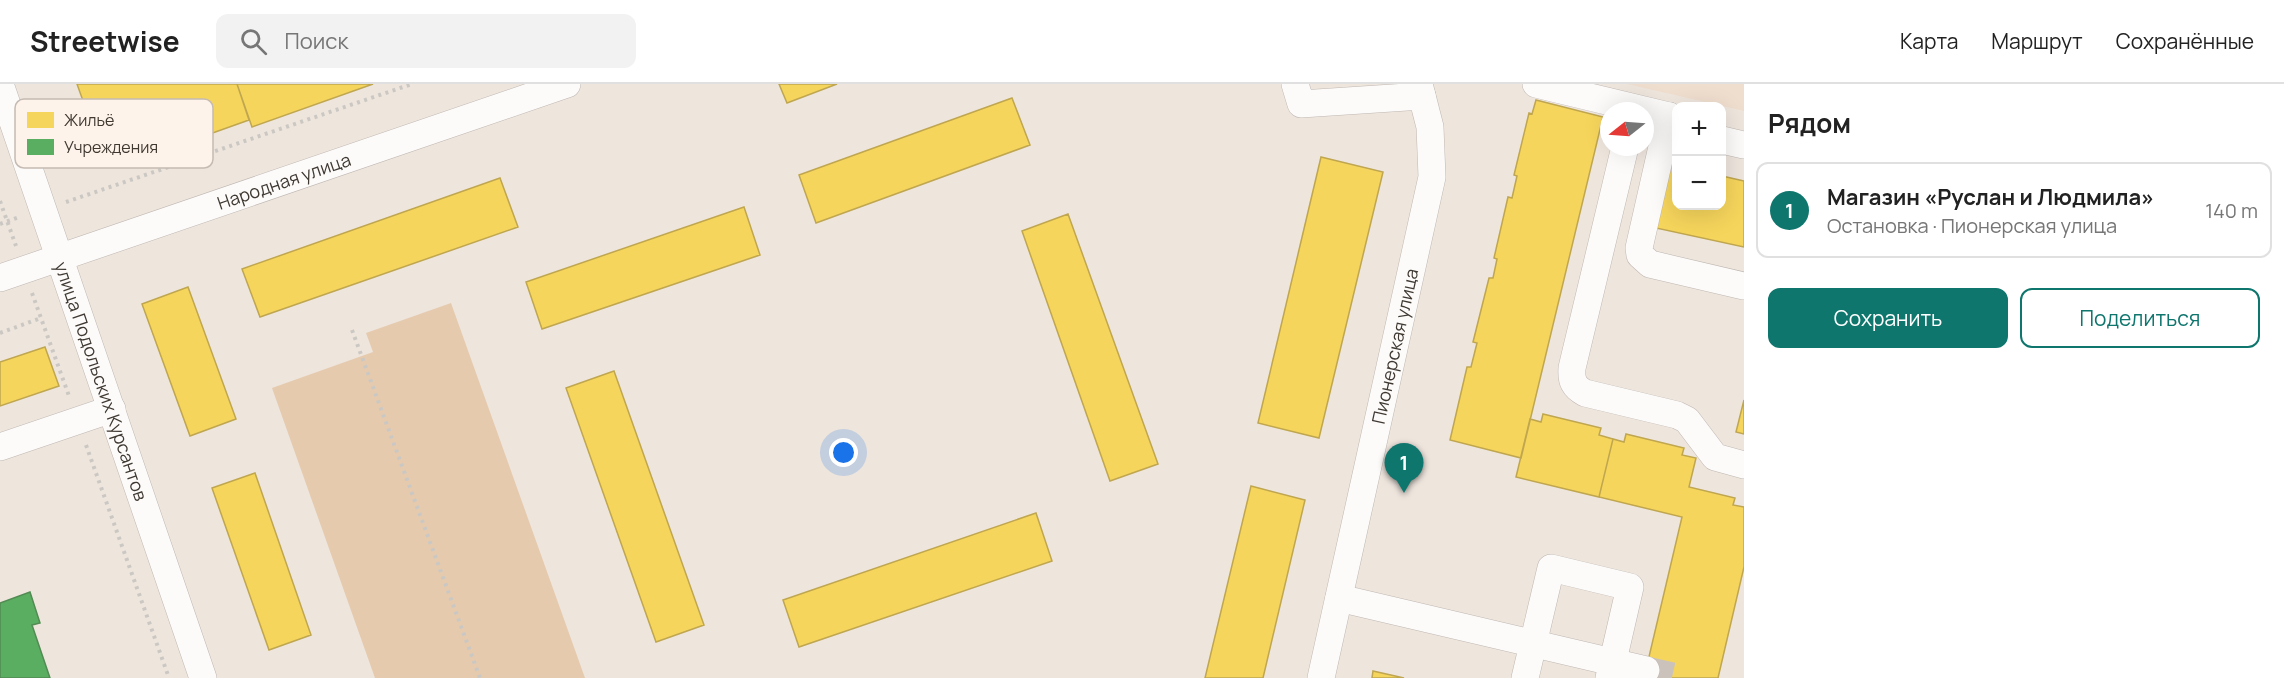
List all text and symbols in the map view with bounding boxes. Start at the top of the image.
search box [216,14,636,68]
text: Streetwise [30,22,180,60]
icon: search [237,25,270,58]
text: Поиск [285,26,348,56]
text: Карта [1900,27,1958,55]
text: Маршрут [1991,27,2083,55]
text: Сохранённые [2116,27,2254,55]
legend [15,99,213,168]
north arrow [1600,102,1654,156]
map controls [1672,102,1726,210]
button: + [1672,102,1726,156]
text: Рядом [1768,105,1851,141]
text: Жильё [64,109,114,131]
text: Учреждения [64,136,158,158]
street label: Народная улица [214,147,354,215]
button: − [1672,156,1726,210]
text: Магазин «Руслан и Людмила» [1827,182,2154,212]
text: 1 [1785,197,1794,224]
text: 140 m [2205,197,2258,224]
text: Остановка · Пионерская улица [1827,212,2117,239]
street label: улица Подольских Курсантов [50,258,154,504]
street label: Пионерская улица [1366,266,1423,426]
button: Сохранить [1768,288,2008,348]
button: Поделиться [2020,288,2260,348]
your location [829,438,858,467]
pin: 1 [1384,444,1424,493]

